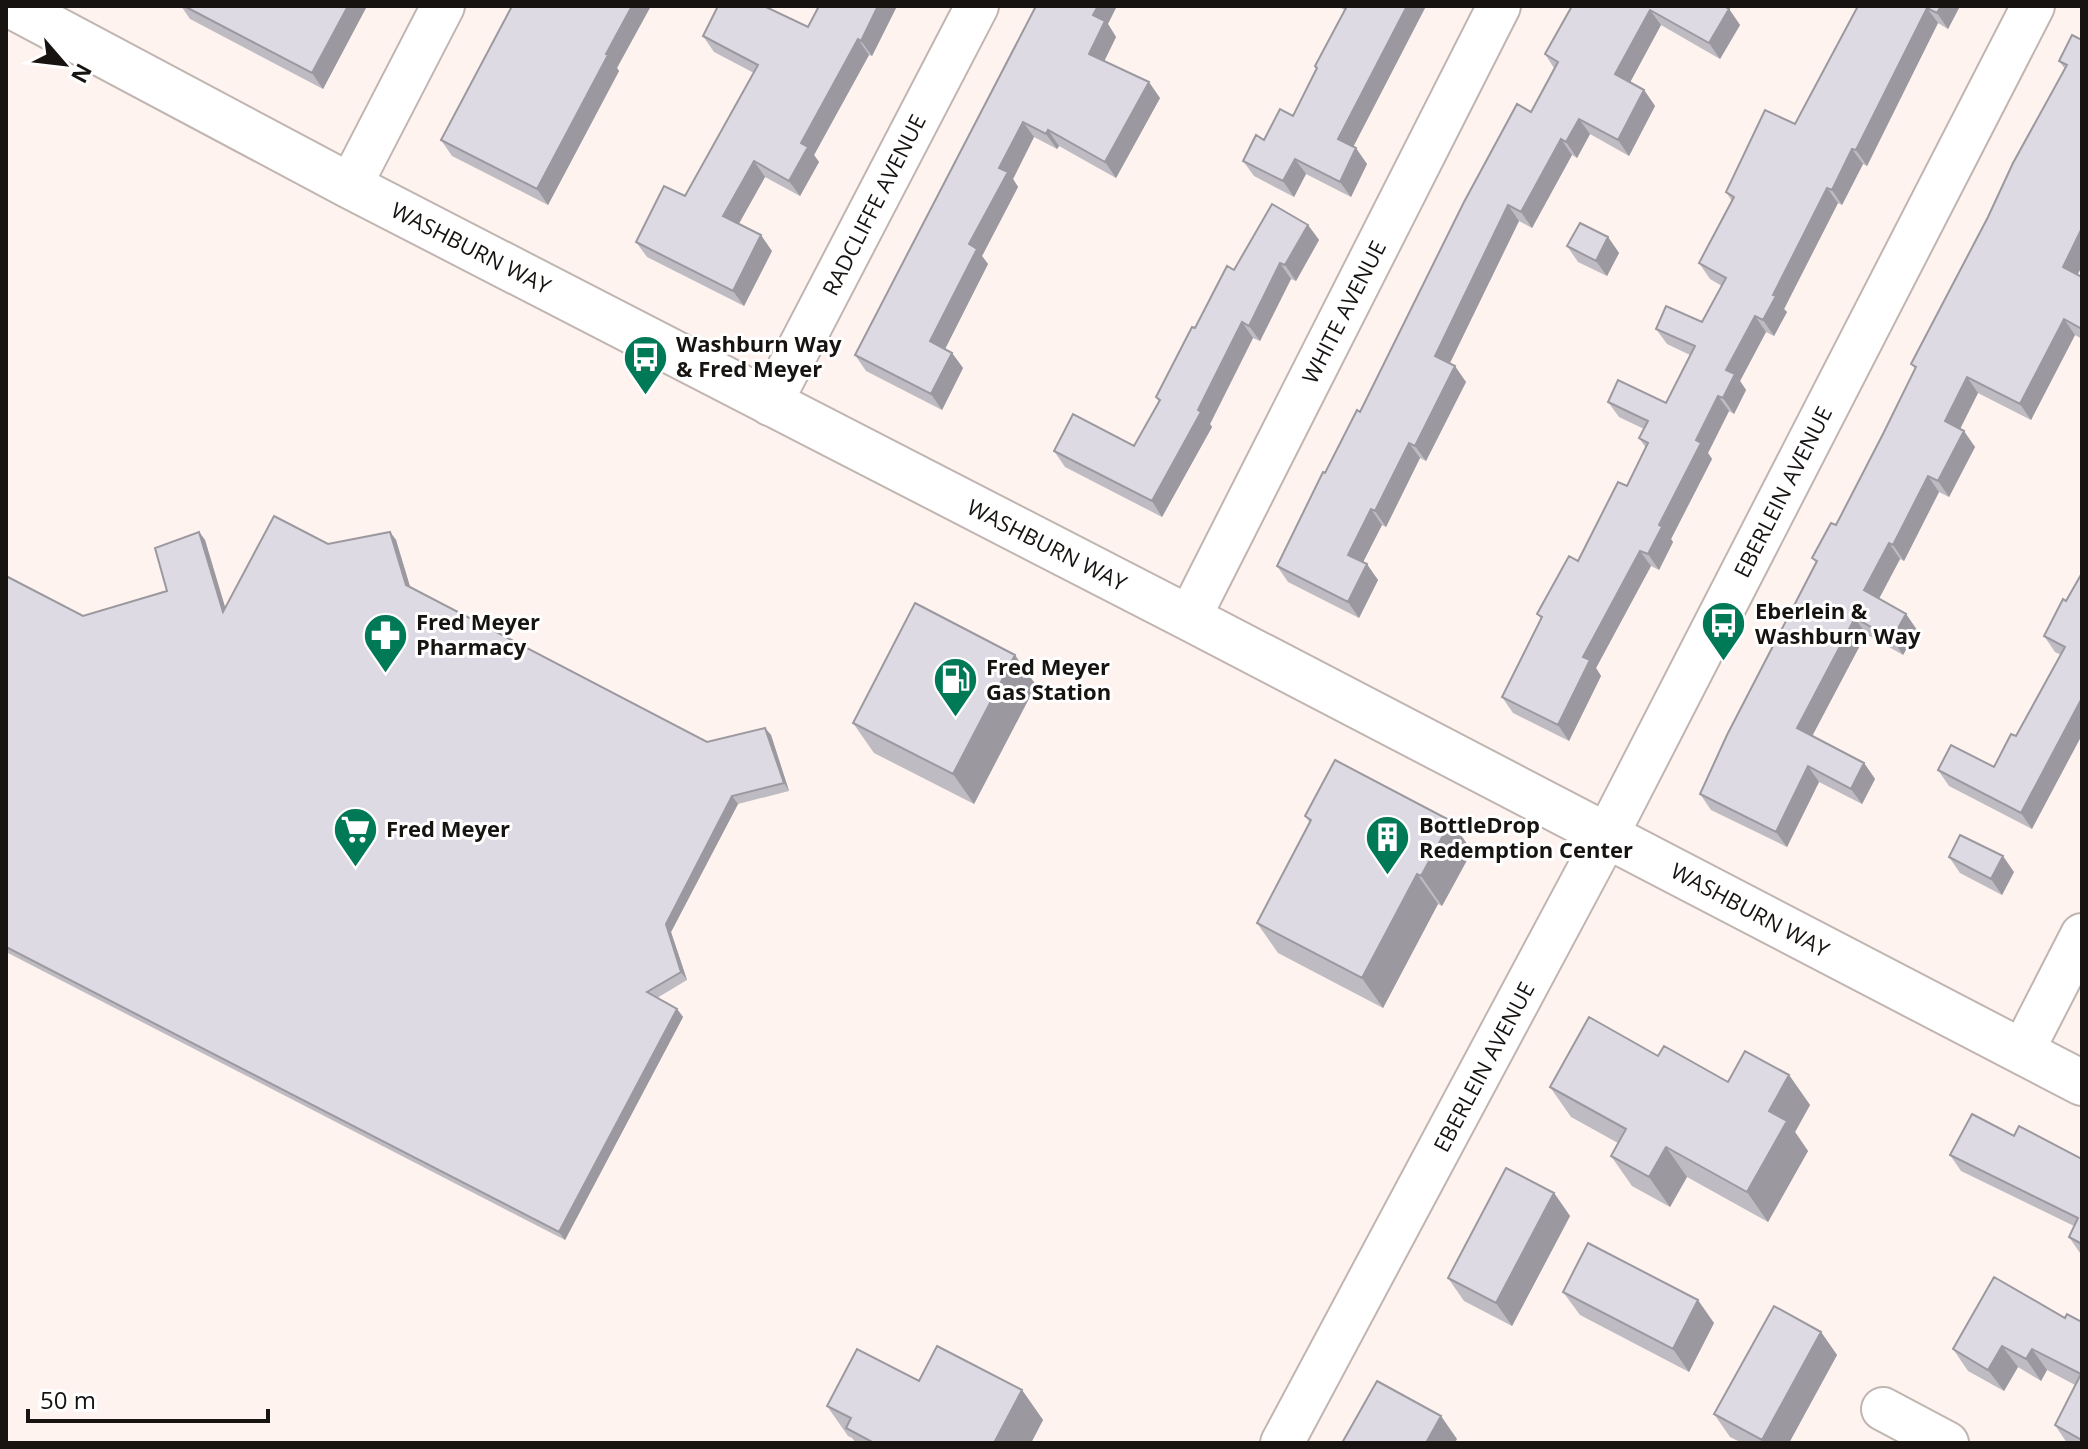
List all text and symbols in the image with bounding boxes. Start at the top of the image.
north arrow [24,24,104,104]
text: N [65,59,100,89]
street label: RADCLIFFE AVENUE [814,109,932,300]
street label: WASHBURN WAY [387,194,557,301]
street label: WHITE AVENUE [1294,235,1392,388]
place label: Washburn Way & Fred Meyer [676,328,842,383]
bus stop icon: Washburn Way & Fred Meyer [621,333,669,396]
street label: EBERLEIN AVENUE [1726,401,1838,582]
street label: WASHBURN WAY [963,491,1133,598]
place label: Eberlein & Washburn Way [1755,595,1921,650]
bus stop icon: Eberlein & Washburn Way [1700,600,1748,663]
place label: Fred Meyer Pharmacy [416,606,540,661]
pharmacy icon: Fred Meyer Pharmacy [361,611,409,674]
place label: Fred Meyer Gas Station [986,651,1111,706]
fuel station icon: Fred Meyer Gas Station [931,656,979,719]
supermarket icon: Fred Meyer [331,805,379,868]
place label: BottleDrop Redemption Center [1419,809,1633,864]
place label: Fred Meyer [386,813,510,843]
building icon: BottleDrop Redemption Center [1364,814,1412,877]
street label: WASHBURN WAY [1666,855,1835,964]
street label: EBERLEIN AVENUE [1426,976,1541,1157]
scale bar [28,1373,268,1423]
text: 50 m [40,1383,96,1416]

